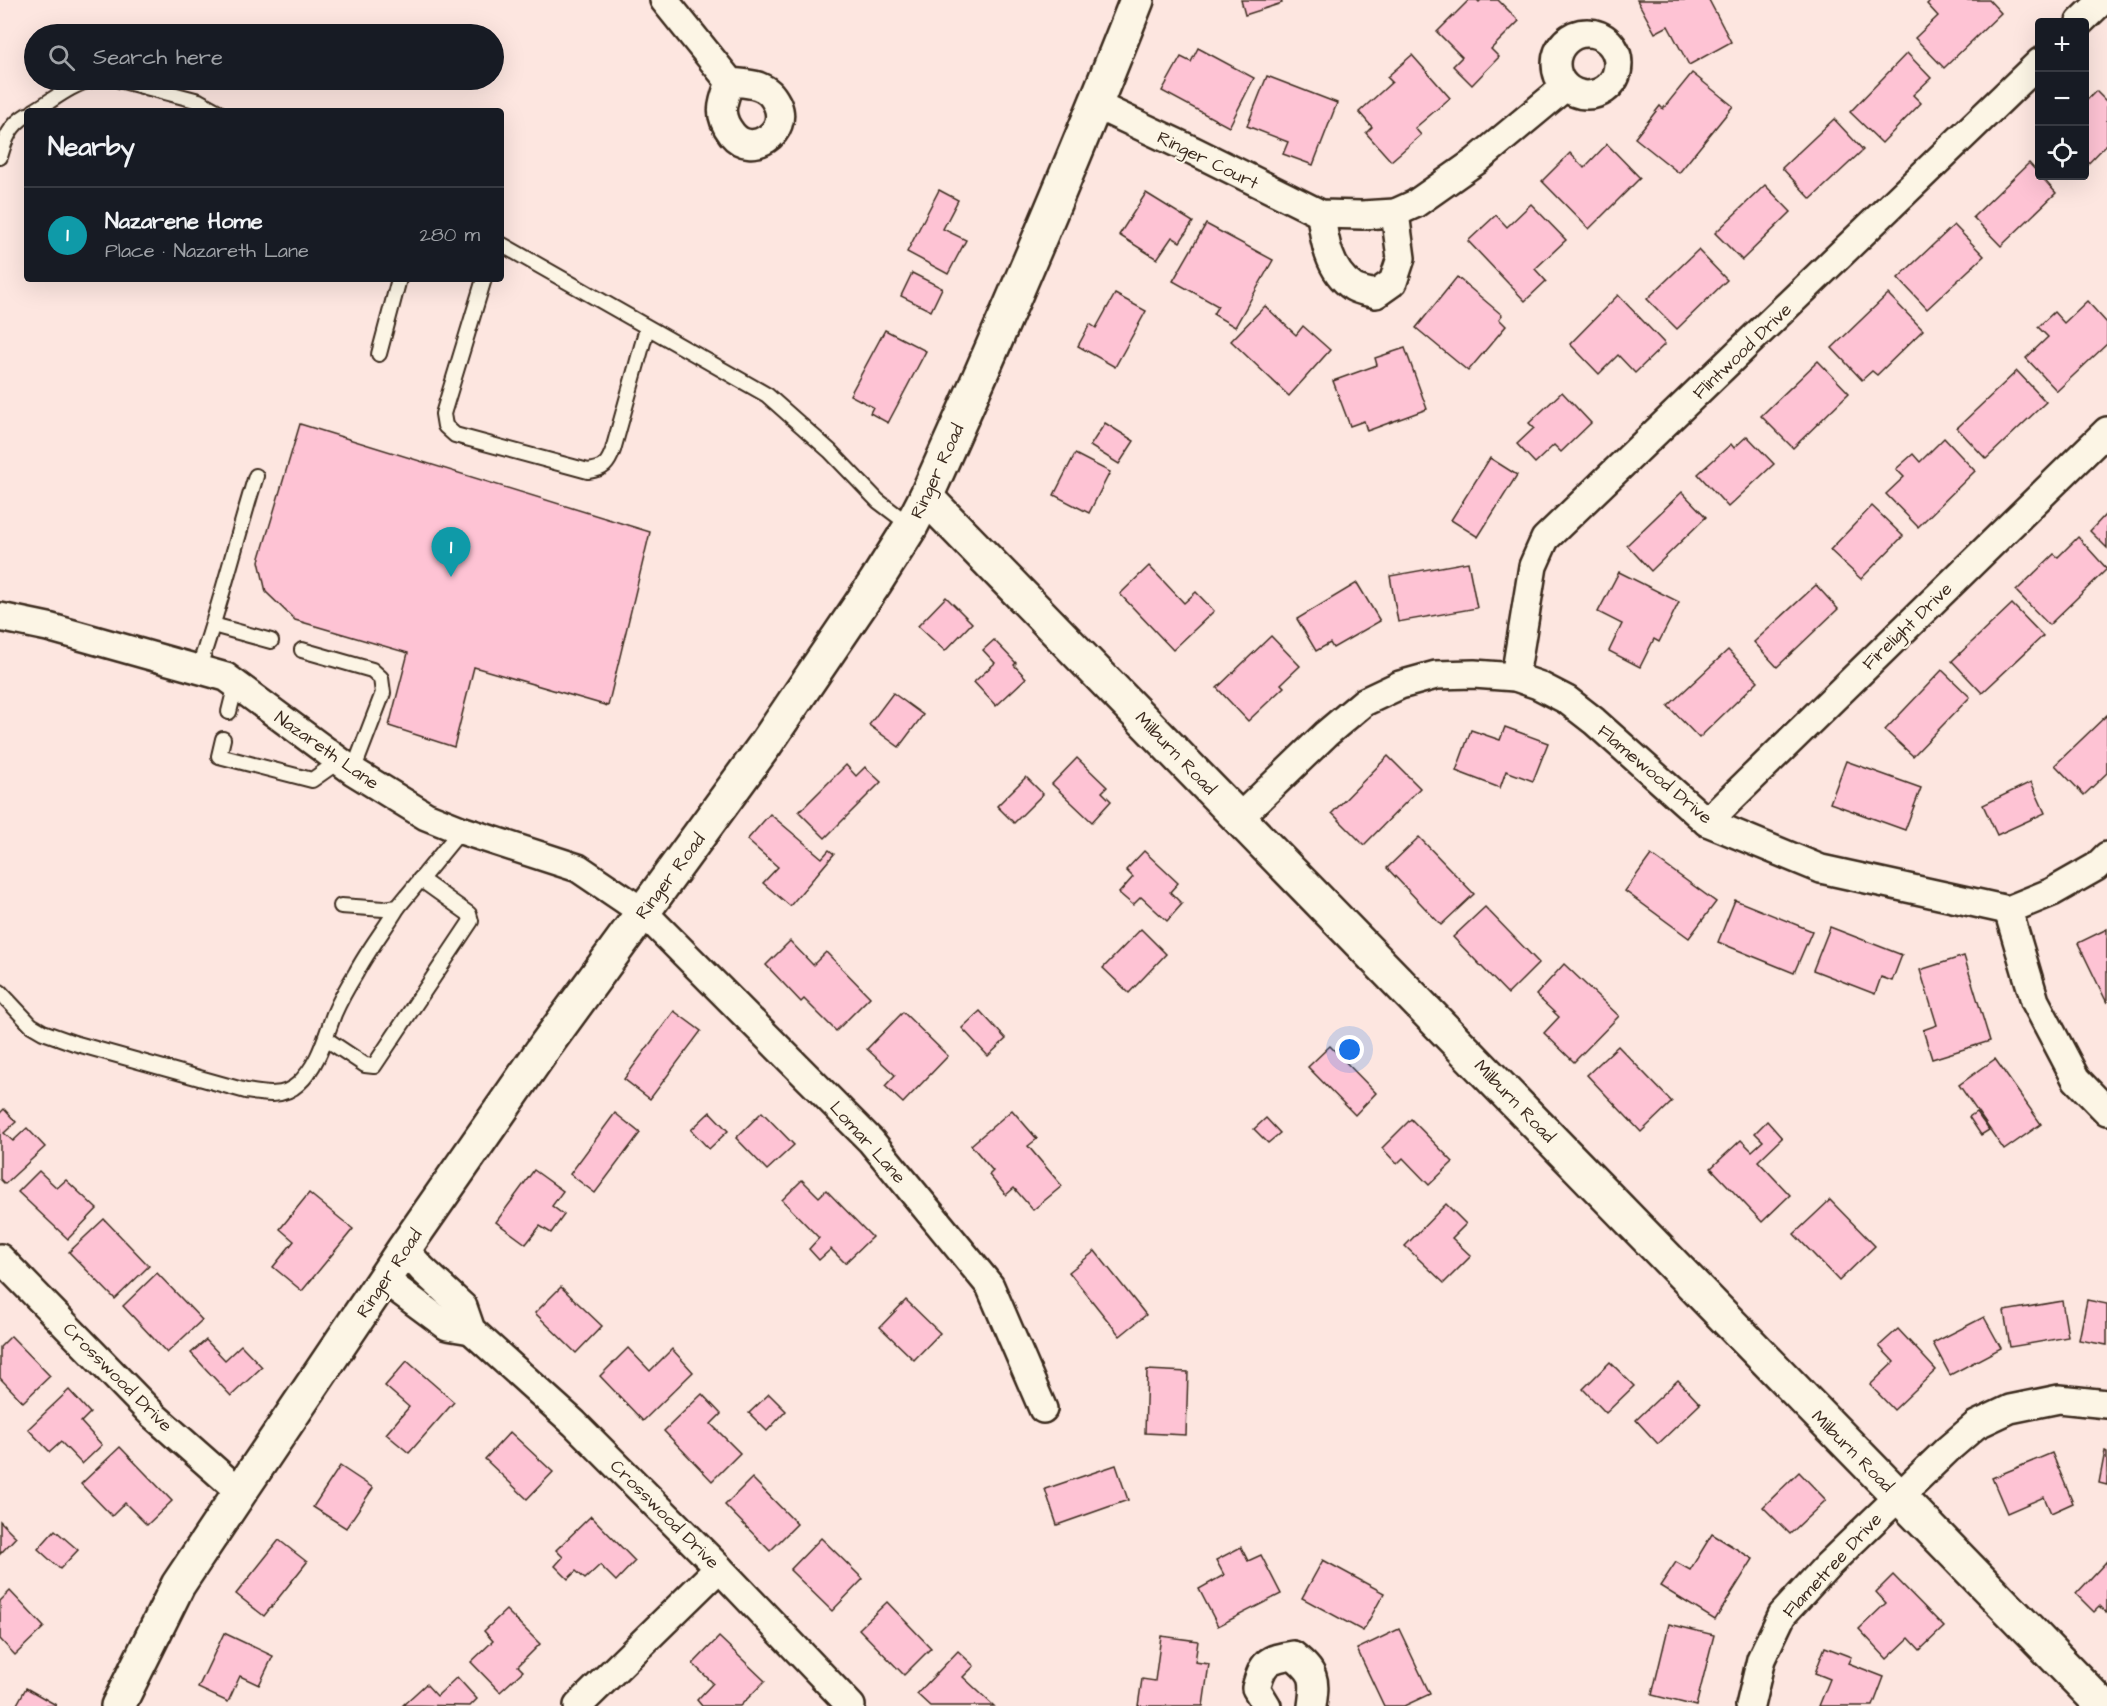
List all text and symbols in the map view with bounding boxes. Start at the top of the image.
map controls [2035,18,2089,180]
button: + [2035,18,2089,72]
search box [24,24,504,90]
icon: search [45,41,78,74]
text: Search here [93,42,223,73]
button: − [2035,72,2089,126]
street label: Ringer Court [1152,125,1263,197]
button: locate [2035,126,2089,180]
text: Nearby [48,129,135,165]
text: Nazarene Home [105,206,263,237]
text: 1 [66,221,69,249]
text: 280 m [419,221,480,249]
text: Place · Nazareth Lane [105,237,309,265]
street label: Flintwood Drive [1687,297,1798,405]
street label: Ringer Road [905,420,971,523]
pin: 1 [432,528,470,577]
street label: Firelight Drive [1857,577,1959,677]
street label: Nazareth Lane [270,705,384,796]
street label: Milburn Road [1129,706,1222,801]
street label: Flamewood Drive [1592,719,1718,830]
street label: Ringer Road [630,828,712,925]
your location [1335,1035,1364,1064]
street label: Milburn Road [1468,1054,1561,1149]
street label: Lomar Lane [824,1096,912,1189]
street label: Ringer Road [351,1224,429,1323]
street label: Crosswood Drive [57,1317,178,1438]
street label: Milburn Road [1806,1405,1899,1498]
street label: Crosswood Drive [604,1454,725,1575]
street label: Flametree Drive [1777,1507,1888,1623]

